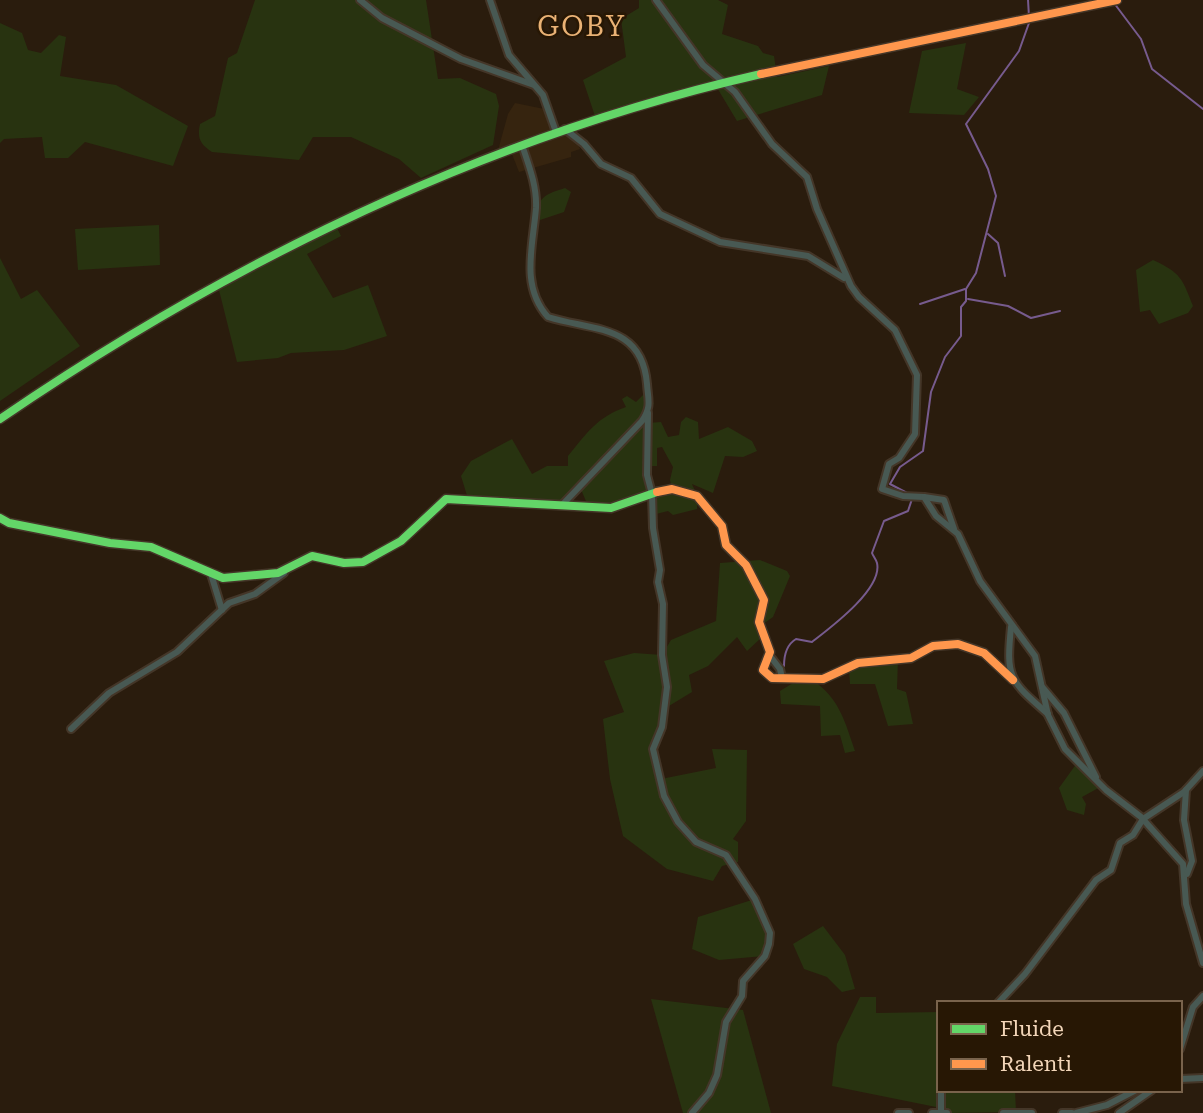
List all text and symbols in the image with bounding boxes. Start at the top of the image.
district label: GOBY [537,10,627,43]
legend [937,1001,1182,1092]
text: Fluide [1000,1017,1064,1041]
text: Ralenti [1000,1052,1072,1076]

